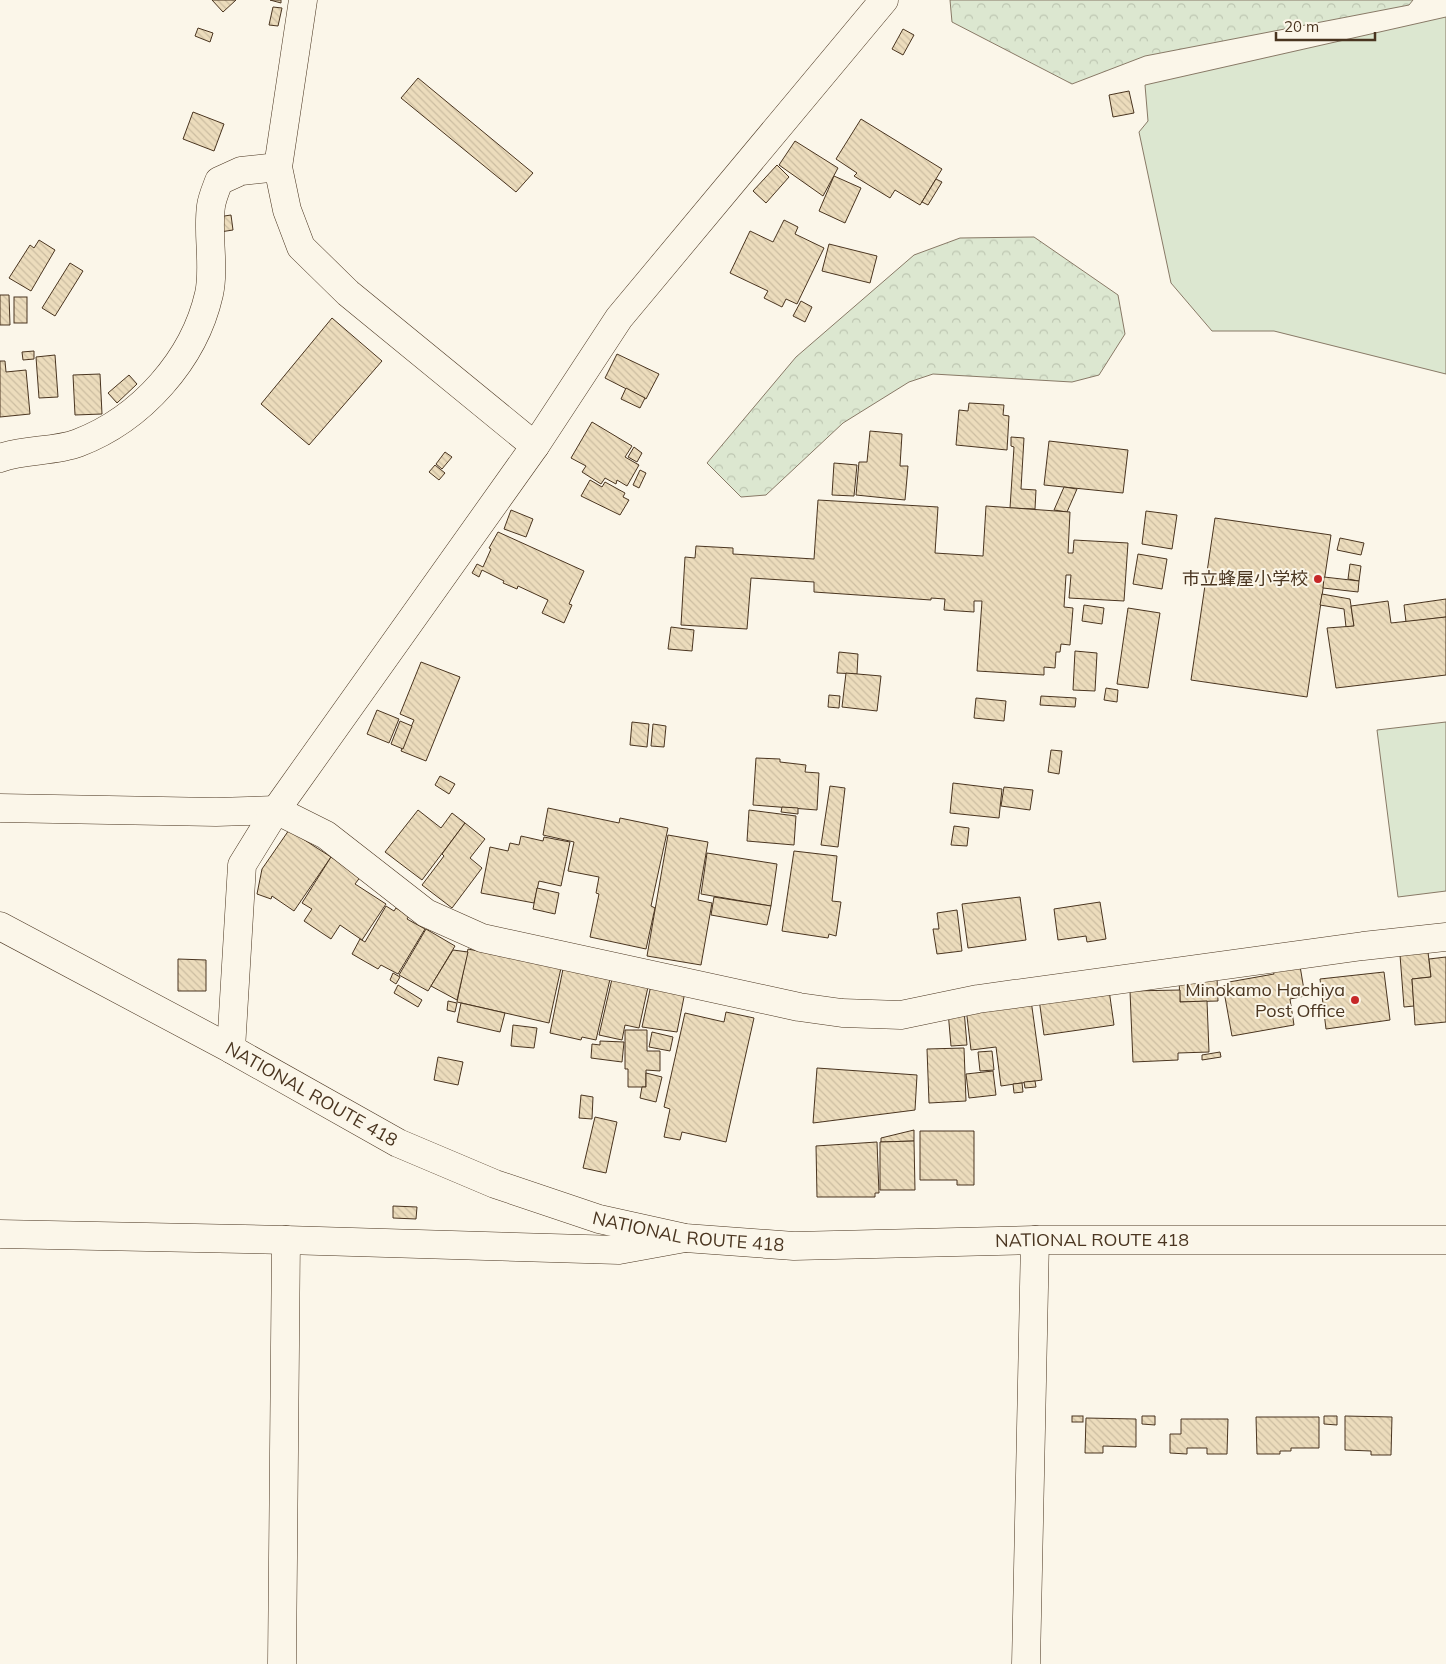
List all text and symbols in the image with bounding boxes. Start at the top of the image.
scale bar [1276,10,1375,42]
text: 20 m [1284,17,1319,36]
place label: 市立蜂屋小学校 [1182,567,1308,590]
marker: 市立蜂屋小学校 [1312,573,1324,585]
place label: Minokamo Hachiya Post Office [1185,978,1345,1022]
marker: Minokamo Hachiya Post Office [1349,994,1361,1006]
street label: NATIONAL ROUTE 418 [222,1036,402,1151]
street label: NATIONAL ROUTE 418 [590,1206,785,1256]
street label: NATIONAL ROUTE 418 [995,1228,1189,1252]

